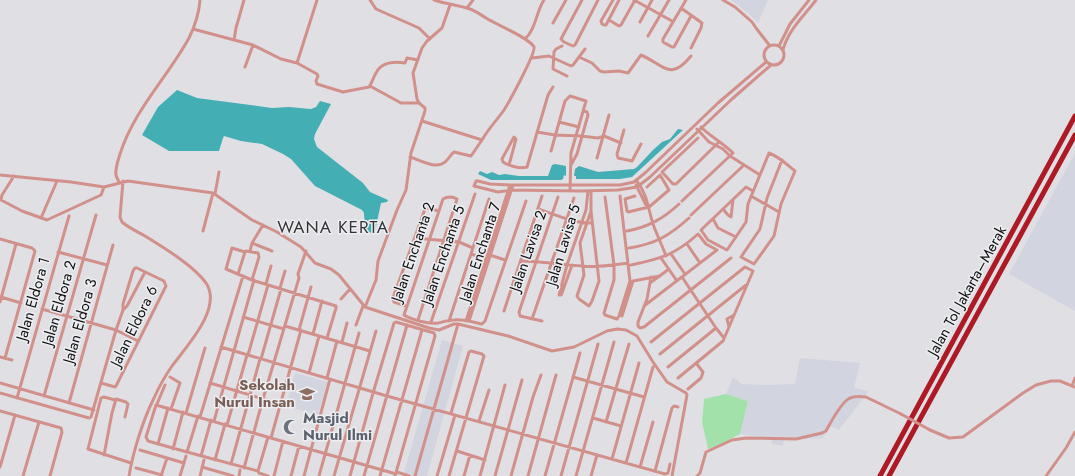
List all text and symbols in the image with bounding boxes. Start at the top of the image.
street label: Jalan Enchanta 2 [385,199,440,307]
street label: Jalan Enchanta 7 [453,199,506,306]
street label: Jalan Lavisa 5 [540,201,586,291]
street label: Jalan Enchanta 5 [415,202,470,310]
street label: Jalan Lavisa 2 [503,207,552,296]
district label: WANA KERTA [277,215,389,239]
street label: Jalan Tol Jakarta–Merak [921,221,1012,362]
street label: Jalan Eldora 1 [10,255,55,345]
street label: Jalan Eldora 2 [36,258,82,350]
street label: Jalan Eldora 3 [57,276,103,368]
street label: Jalan Eldora 6 [104,282,163,372]
place label: Sekolah Nurul Insan [214,374,295,413]
school or university icon: Sekolah Nurul Insan [298,385,316,403]
place label: Masjid Nurul Ilmi [303,407,372,446]
mosque icon: Masjid Nurul Ilmi [282,418,300,436]

